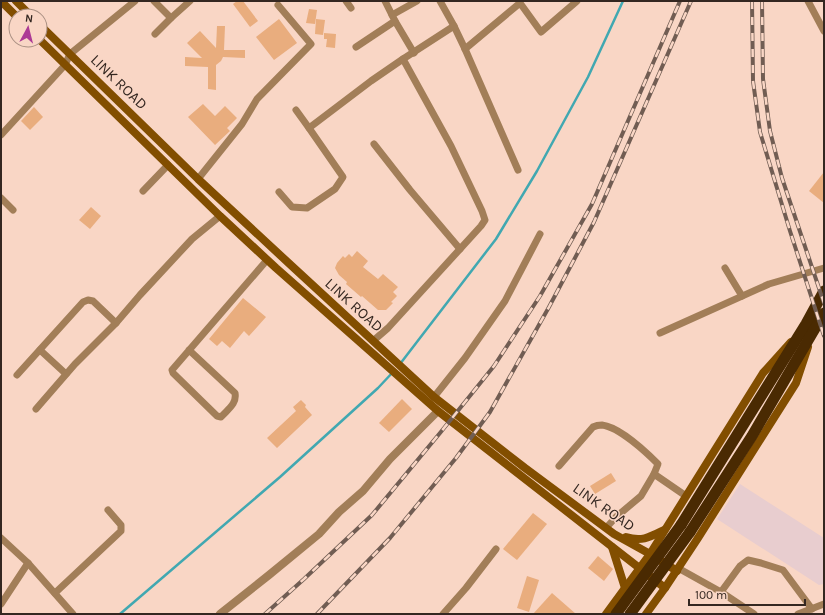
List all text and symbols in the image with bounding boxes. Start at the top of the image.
north arrow [8,8,48,48]
text: N [24,12,34,26]
street label: LINK ROAD [87,51,151,113]
street label: LINK ROAD [321,274,387,336]
street label: LINK ROAD [570,479,638,535]
scale bar [689,581,805,607]
text: 100 m [695,588,727,602]

